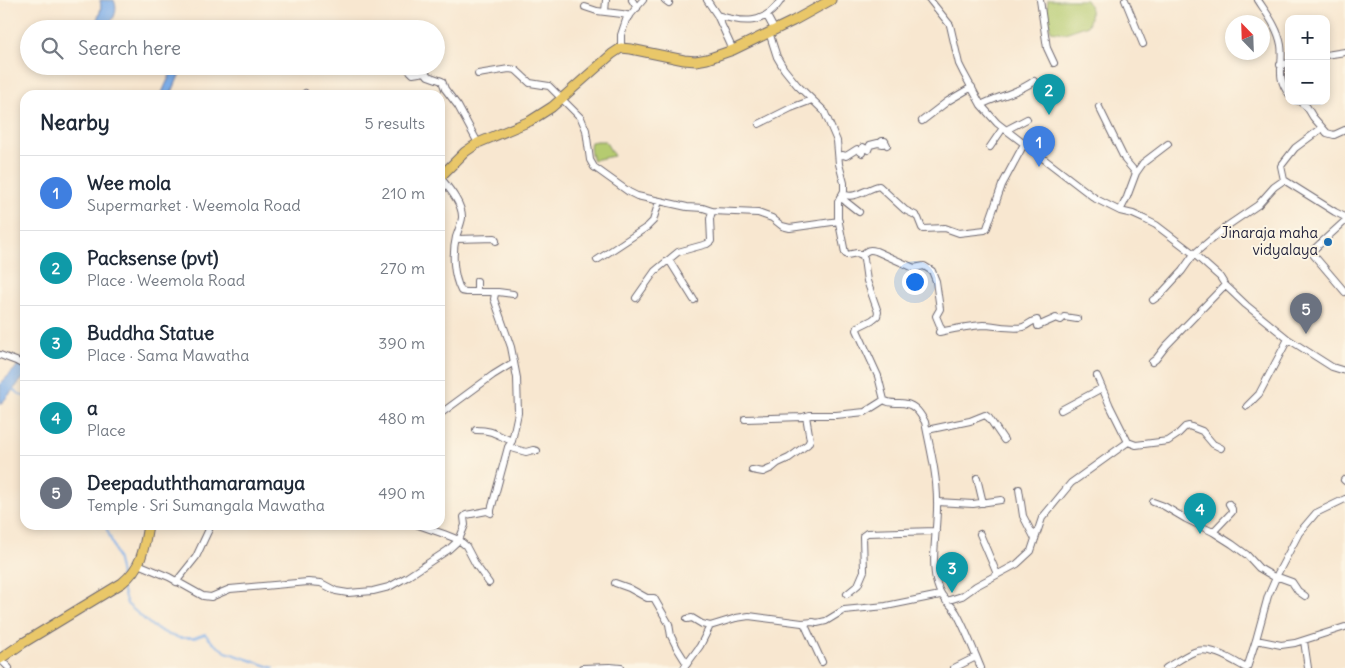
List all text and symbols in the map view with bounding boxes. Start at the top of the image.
north arrow [1225,15,1270,60]
map controls [1285,15,1330,105]
button: + [1285,15,1330,60]
search box [20,20,445,75]
icon: search [38,34,66,62]
text: Search here [78,36,181,60]
button: − [1285,60,1330,105]
pin: 2 [1033,74,1065,115]
text: Nearby [40,109,110,136]
text: 5 results [364,113,425,133]
pin: 1 [1023,126,1055,167]
text: Wee mola [87,171,171,195]
text: 1 [53,183,59,203]
text: 210 m [382,183,425,203]
text: Supermarket · Weemola Road [87,195,301,215]
place label: Jinaraja maha vidyalaya [1221,223,1318,259]
marker: Jinaraja maha vidyalaya [1322,236,1334,248]
text: Packsense (pvt) [87,246,218,270]
text: 2 [52,258,60,278]
text: 270 m [380,258,425,278]
your location [902,269,928,295]
text: Place · Weemola Road [87,270,245,290]
pin: 5 [1290,293,1322,334]
text: Buddha Statue [87,321,214,345]
text: 3 [51,333,61,353]
text: 390 m [378,333,425,353]
text: Place · Sama Mawatha [87,345,249,365]
text: a [87,396,98,420]
text: 4 [51,408,61,428]
text: 480 m [378,408,425,428]
text: Place [87,420,126,440]
text: Deepaduththamaramaya [87,471,305,495]
text: 5 [51,483,61,503]
text: 490 m [378,483,425,503]
pin: 4 [1184,493,1216,534]
text: Temple · Sri Sumangala Mawatha [87,495,325,515]
pin: 3 [936,552,968,593]

